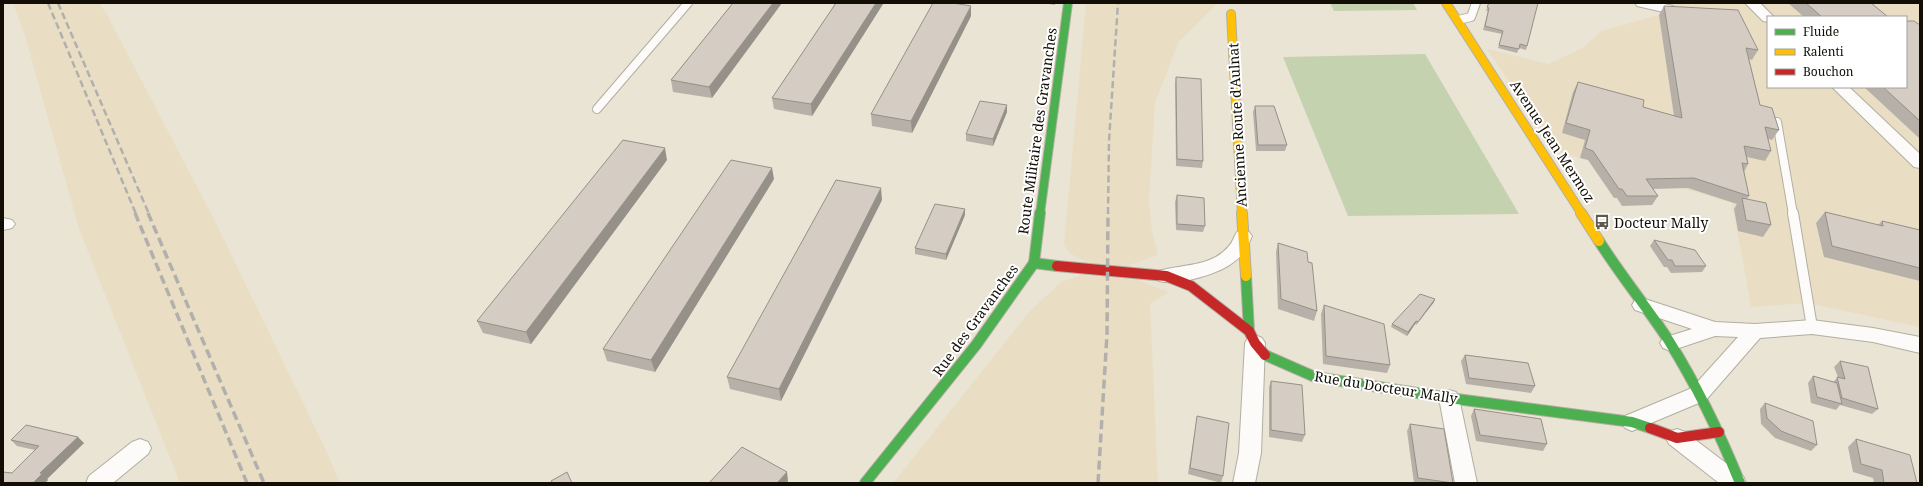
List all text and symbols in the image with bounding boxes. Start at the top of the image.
legend [1767,16,1907,88]
text: Fluide [1803,23,1839,40]
street label: Route Militaire des Gravanches [1013,26,1061,236]
street label: Ancienne Route d'Aulnat [1223,42,1251,208]
text: Ralenti [1803,43,1844,60]
text: Bouchon [1803,63,1854,80]
street label: Avenue Jean Mermoz [1506,76,1600,206]
bus stop icon: Docteur Mally [1593,213,1611,231]
place label: Docteur Mally [1614,213,1708,232]
street label: Rue des Gravanches [928,260,1022,380]
street label: Rue du Docteur Mally [1313,366,1459,408]

